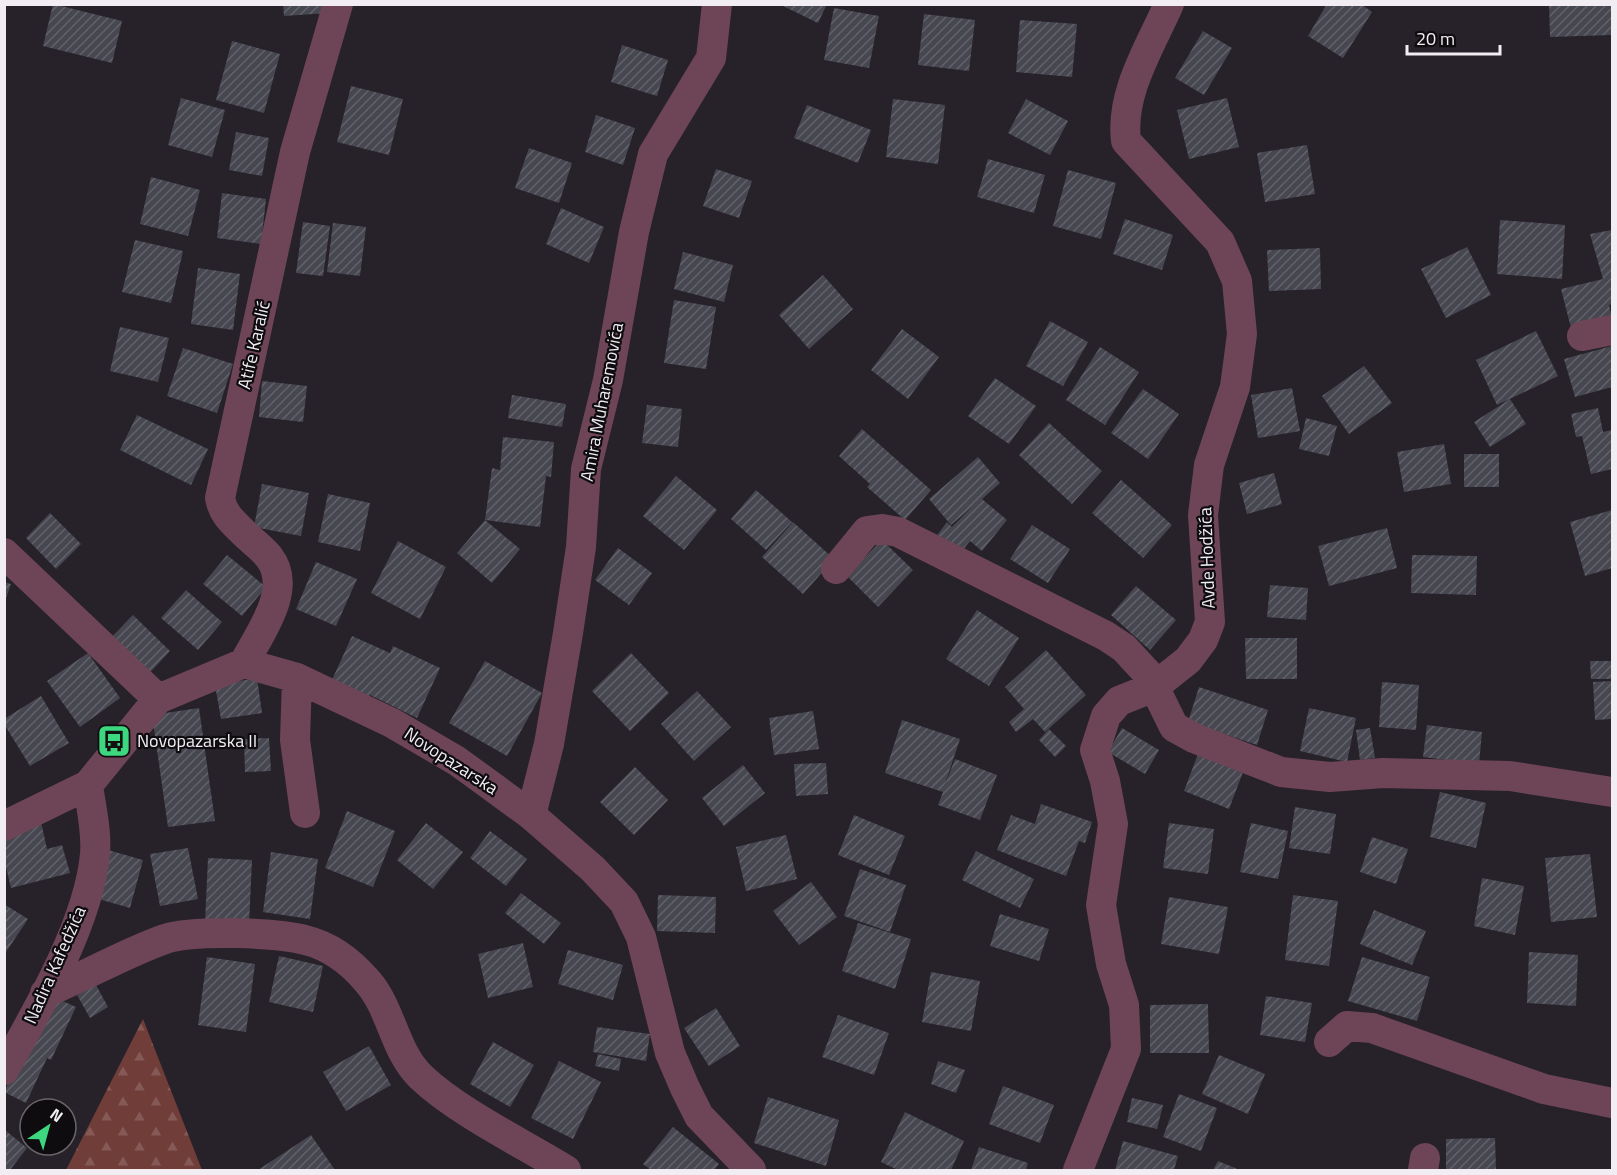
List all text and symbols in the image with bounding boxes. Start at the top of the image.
scale bar [1407,18,1500,56]
text: 20 m [1416,25,1455,52]
street label: Atife Karalić [230,298,277,392]
street label: Amira Muharemovića [573,320,630,484]
street label: Avde Hodžića [1191,507,1222,609]
street label: Novopazarska [399,720,504,801]
bus stop icon: Novopazarska II [96,723,132,759]
place label: Novopazarska II [137,727,257,754]
street label: Nadira Kafedžića [16,902,93,1028]
north arrow [18,1097,78,1157]
text: N [45,1102,68,1128]

